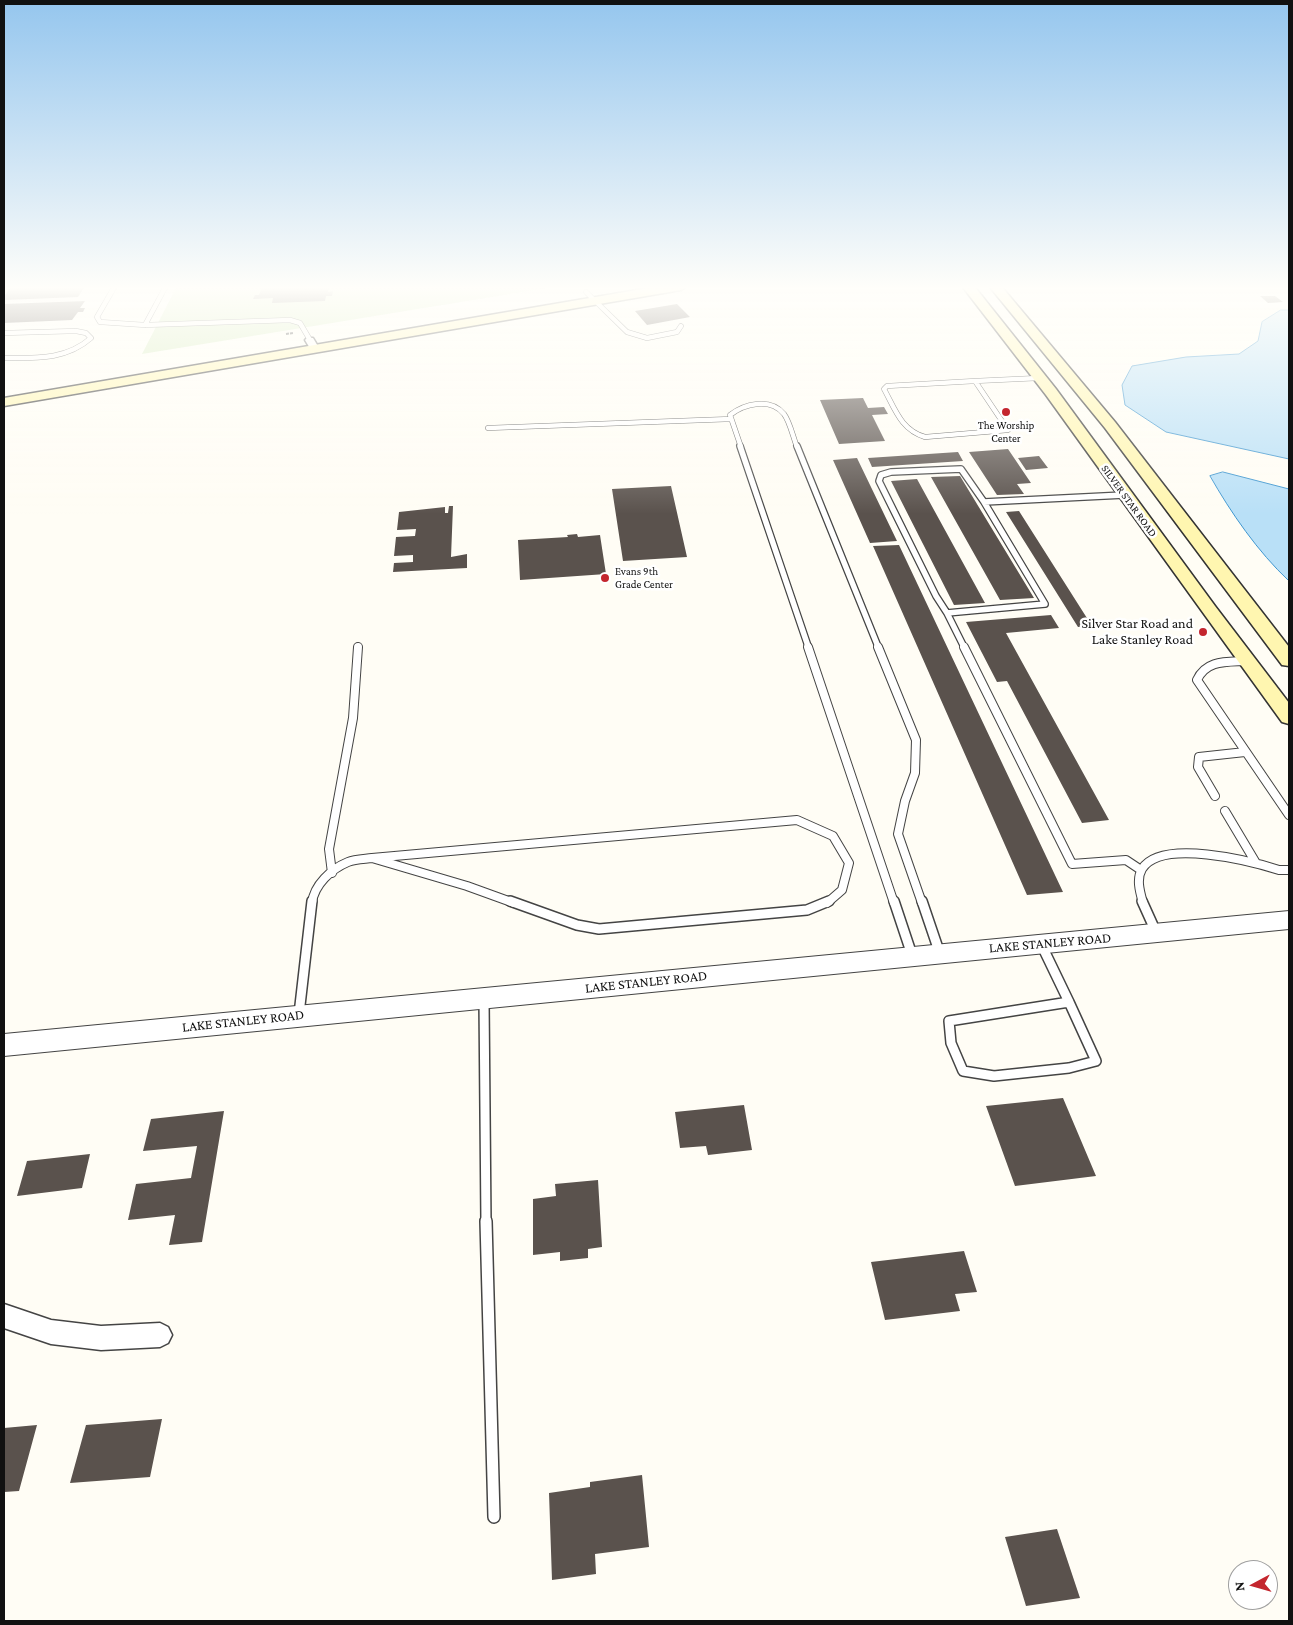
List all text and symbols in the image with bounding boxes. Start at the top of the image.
marker: The Worship Center [1000,406,1012,418]
place label: The Worship Center [978,419,1034,445]
street label: SILVER STAR ROAD [1098,462,1160,540]
place label: Evans 9th Grade Center [615,565,673,591]
marker: Evans 9th Grade Center [599,572,611,584]
place label: Silver Star Road and Lake Stanley Road [1081,616,1193,648]
marker: Silver Star Road and Lake Stanley Road [1197,626,1209,638]
street label: LAKE STANLEY ROAD [988,929,1112,957]
street label: LAKE STANLEY ROAD [584,967,708,997]
street label: LAKE STANLEY ROAD [181,1006,305,1036]
north arrow [1228,1560,1278,1610]
text: N [1231,1581,1248,1592]

